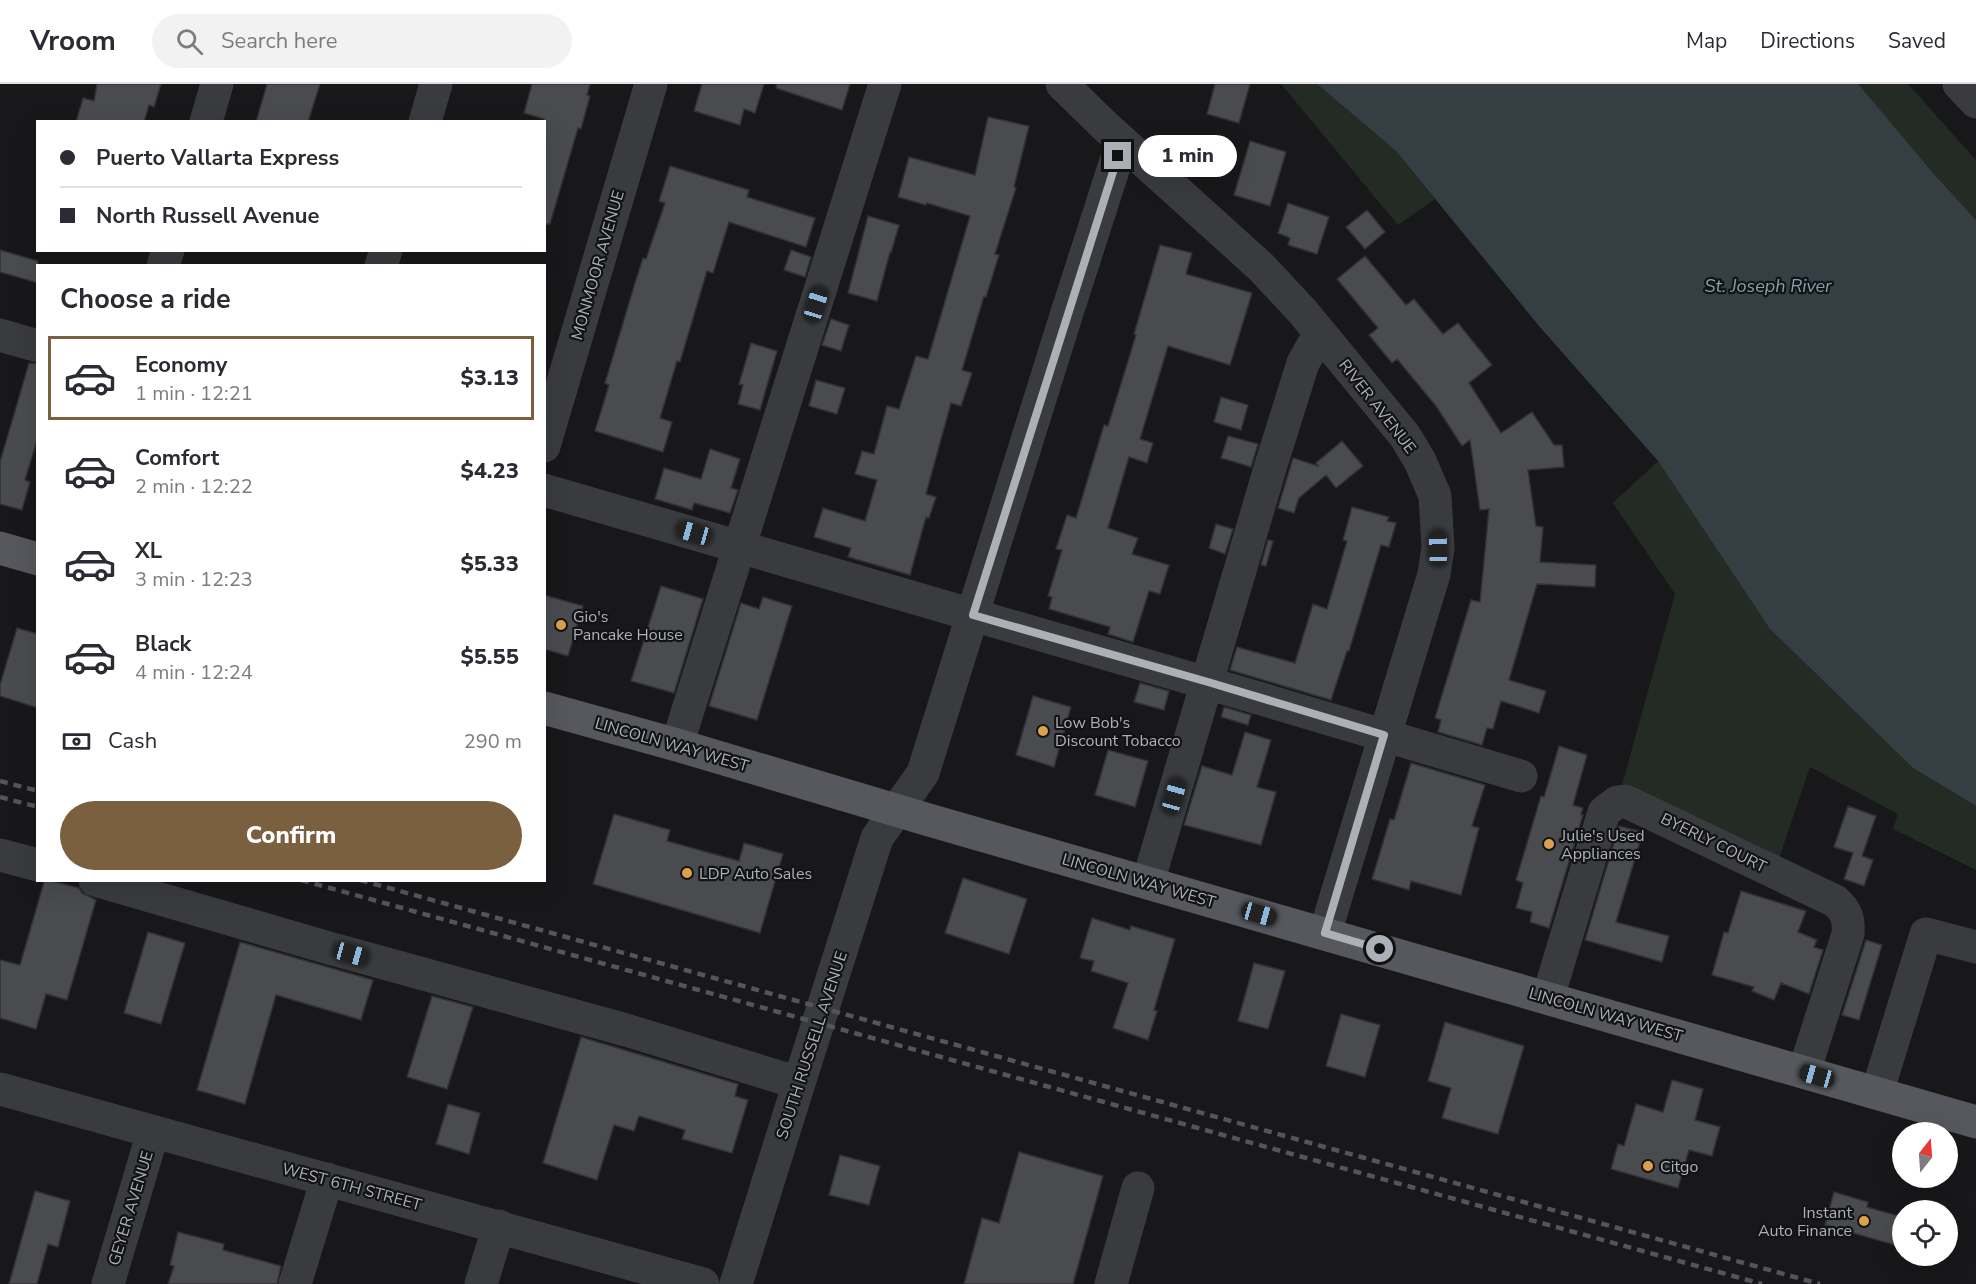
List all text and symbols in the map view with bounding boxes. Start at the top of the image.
search box [152,14,572,68]
text: Vroom [30,22,116,60]
icon: search [173,25,206,58]
text: Search here [221,26,338,56]
text: Map [1686,27,1727,55]
text: Directions [1760,27,1855,55]
text: Saved [1888,27,1946,55]
callout: 1 min [1139,135,1238,177]
route end [1104,142,1131,169]
text: 1 min [1161,142,1214,169]
text: Puerto Vallarta Express [96,143,339,173]
street label: MONMOOR AVENUE [566,188,630,343]
text: North Russell Avenue [96,201,319,231]
water label: St. Joseph River [1704,274,1832,298]
text: Choose a ride [60,281,231,318]
car [802,284,830,324]
text: Economy [135,350,227,380]
icon: car [63,351,117,405]
street label: RIVER AVENUE [1333,355,1421,458]
text: $3.13 [460,363,519,393]
text: 1 min · 12:21 [135,380,253,407]
text: Comfort [135,443,219,473]
icon: car [63,444,117,498]
text: $4.23 [460,456,519,486]
text: 2 min · 12:22 [135,473,253,500]
car [674,519,714,547]
car [1429,530,1447,566]
text: XL [135,536,162,566]
icon: car [63,537,117,591]
text: $5.33 [460,549,519,579]
text: 3 min · 12:23 [135,566,253,593]
place label: Gio's Pancake House [573,606,683,646]
marker: Gio's Pancake House [554,618,568,632]
text: Black [135,629,191,659]
icon: car [63,630,117,684]
text: $5.55 [460,642,519,672]
text: 4 min · 12:24 [135,659,253,686]
street label: LINCOLN WAY WEST [592,712,752,778]
place label: Low Bob's Discount Tobacco [1055,712,1181,752]
marker: Low Bob's Discount Tobacco [1036,724,1050,738]
icon: cash [60,725,93,758]
text: Cash [108,726,157,756]
text: 290 m [464,728,522,755]
car [1160,776,1188,816]
button: Confirm [60,801,522,870]
street label: BYERLY COURT [1657,808,1771,878]
place label: Julie's Used Appliances [1560,825,1645,865]
marker: Julie's Used Appliances [1542,837,1556,851]
street label: LINCOLN WAY WEST [1059,848,1219,914]
place label: LDP Auto Sales [699,863,812,885]
marker: LDP Auto Sales [680,866,694,880]
car [1239,900,1279,928]
route start [1366,935,1393,962]
car [331,940,371,968]
street label: SOUTH RUSSELL AVENUE [771,948,853,1142]
street label: LINCOLN WAY WEST [1526,982,1686,1048]
car [1797,1062,1837,1090]
north arrow [1892,1122,1958,1188]
map controls [1892,1122,1958,1266]
street label: GEYER AVENUE [103,1148,159,1268]
place label: Citgo [1660,1156,1698,1178]
street label: WEST 6TH STREET [280,1158,424,1216]
marker: Citgo [1641,1159,1655,1173]
button: locate [1892,1200,1958,1266]
place label: Instant Auto Finance [1758,1202,1852,1242]
marker: Instant Auto Finance [1857,1214,1871,1228]

